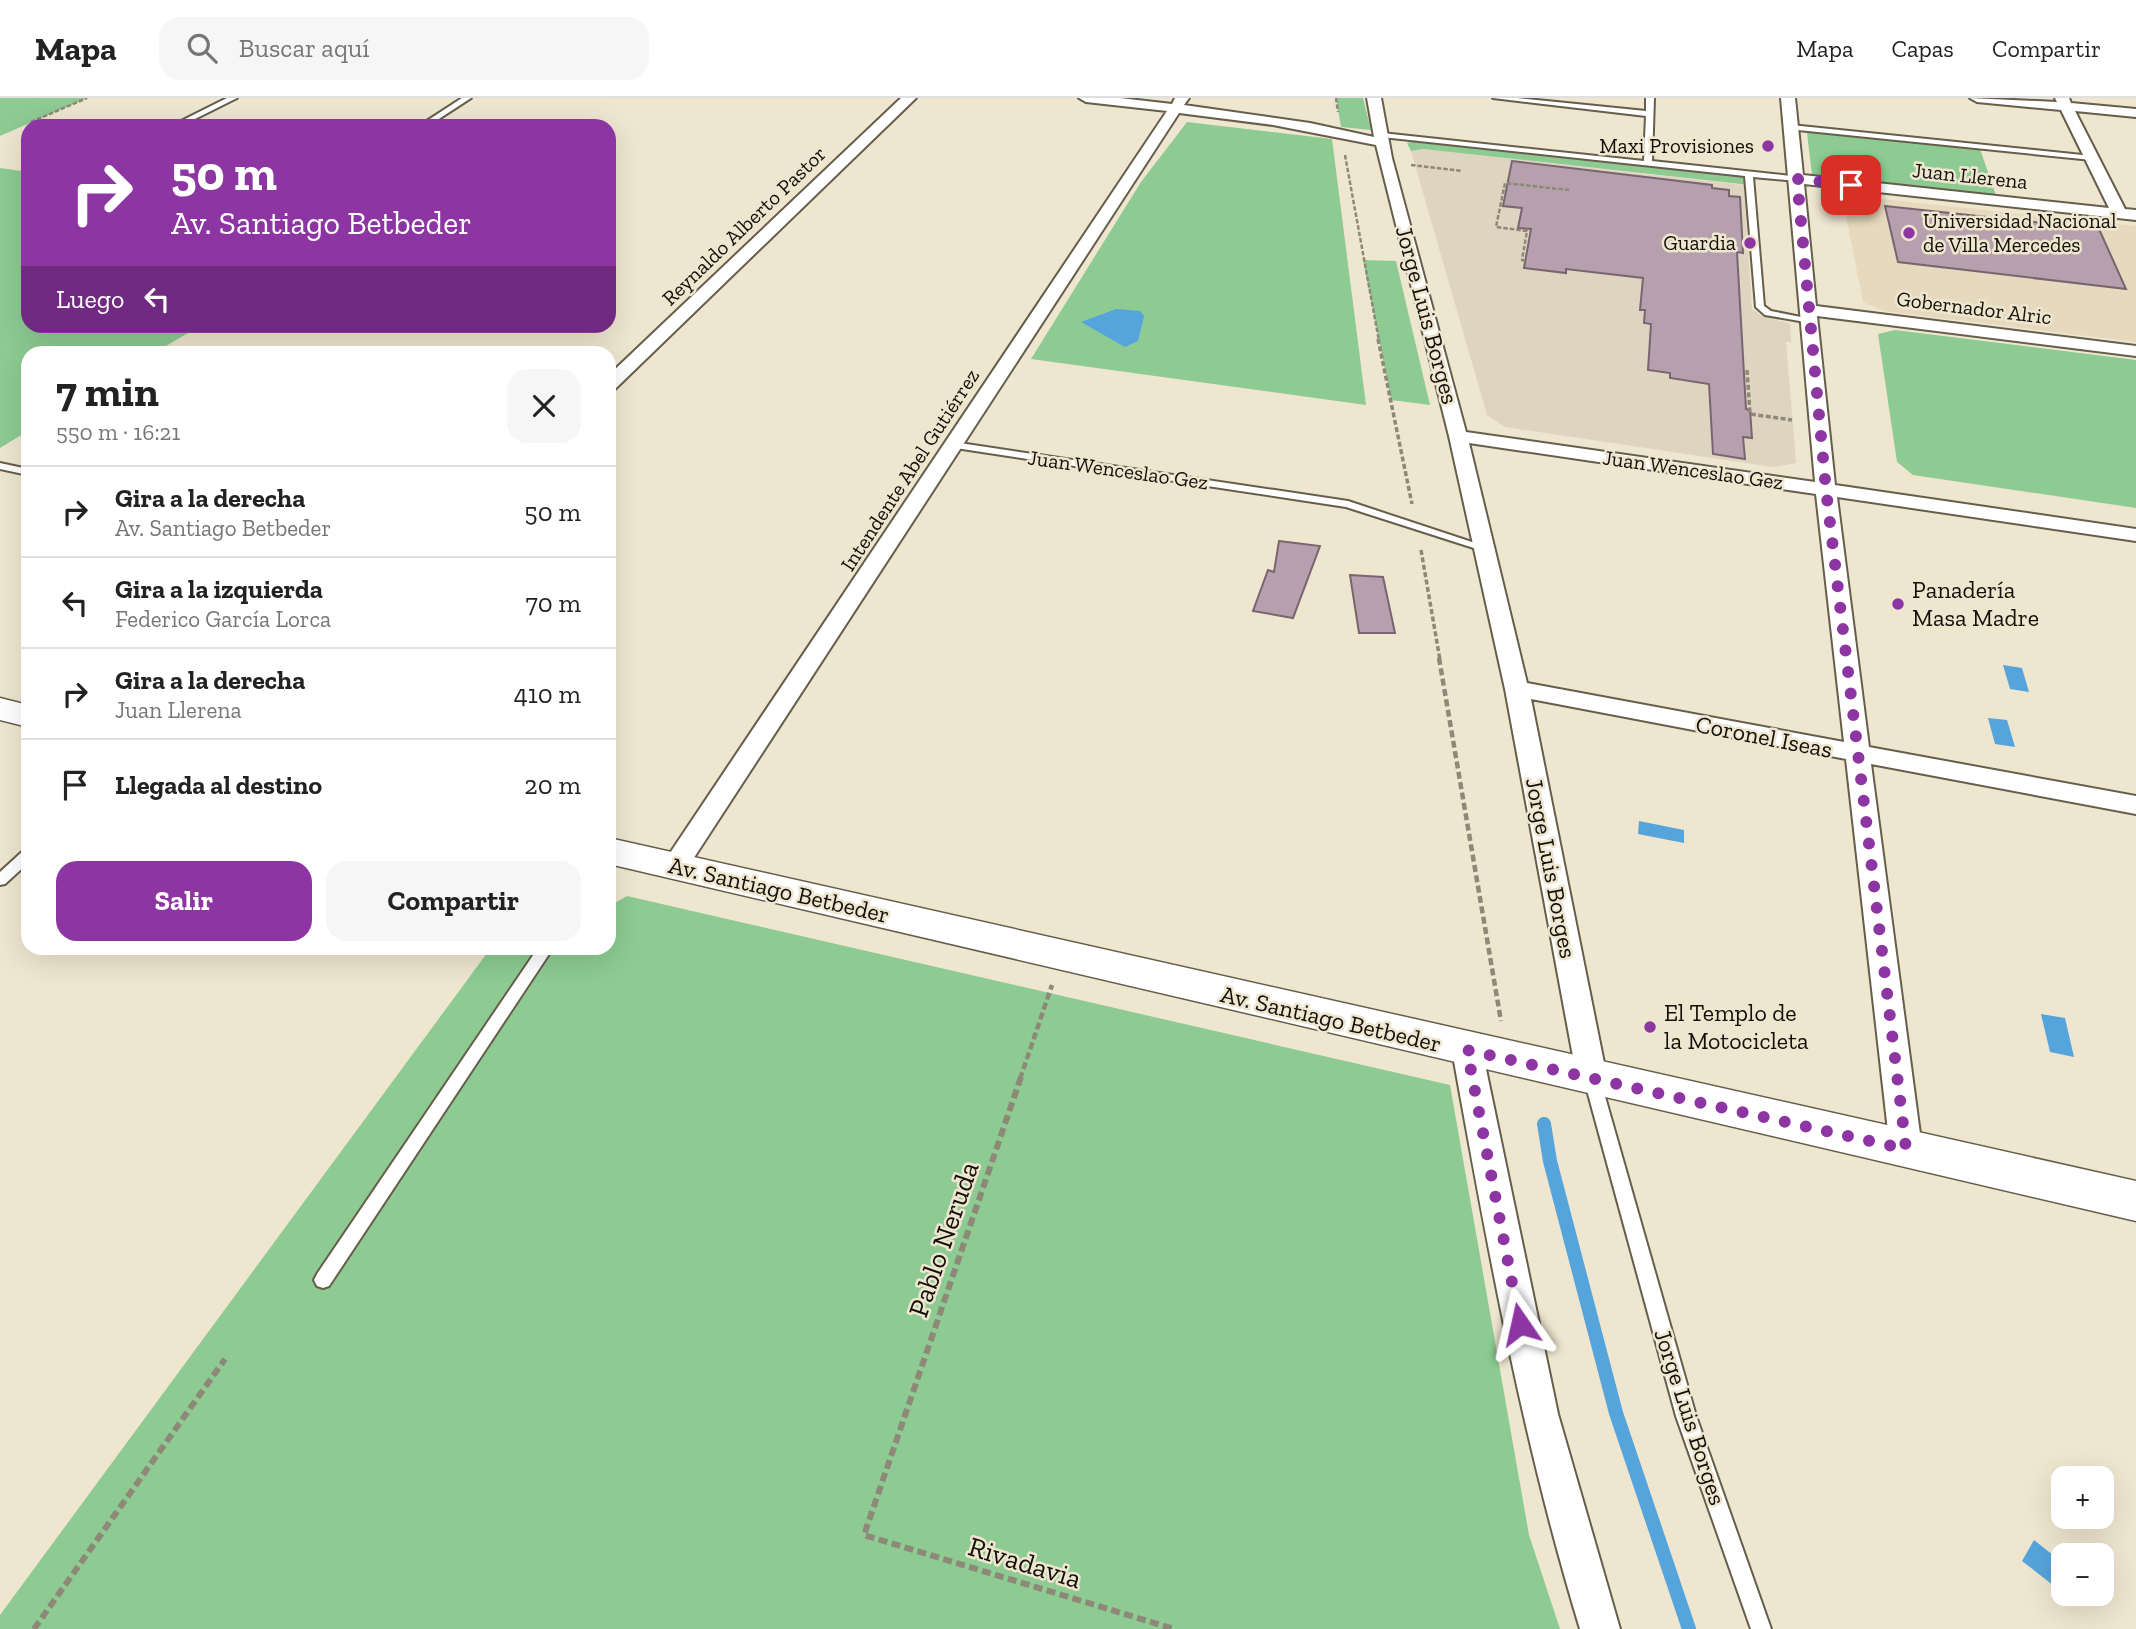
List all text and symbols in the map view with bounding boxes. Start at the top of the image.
search box [159,17,649,80]
text: Mapa [35,29,117,68]
icon: search [183,29,221,67]
text: Buscar aquí [239,32,370,64]
text: Mapa [1796,34,1853,63]
text: Capas [1891,34,1954,63]
text: Compartir [1992,34,2101,63]
place label: Maxi Provisiones [1599,133,1754,158]
marker: Maxi Provisiones [1760,138,1776,154]
street label: Reynaldo Alberto Pastor [656,141,831,310]
text: 50 m [171,144,277,203]
icon: right [56,147,147,238]
pin [1821,155,1881,215]
street label: Juan Llerena [1911,157,2029,194]
icon: arrive [1832,166,1870,204]
text: Av. Santiago Betbeder [171,204,472,242]
place label: Universidad Nacional de Villa Mercedes [1923,208,2117,257]
street label: Jorge Luis Borges [1390,223,1465,407]
marker: Universidad Nacional de Villa Mercedes [1901,225,1917,241]
place label: Guardia [1663,230,1736,255]
marker: Guardia [1742,235,1758,251]
icon: left [138,280,176,318]
text: Luego [56,283,124,315]
street label: Gobernador Alric [1895,286,2053,329]
street label: Intendente Abel Gutiérrez [835,364,984,575]
text: 7 min [56,366,159,417]
button: close [507,369,581,443]
text: 550 m · 16:21 [56,418,180,446]
street label: Juan Wenceslao Gez [1026,444,1210,495]
street label: Juan Wenceslao Gez [1601,444,1785,495]
text: Gira a la derecha [115,482,305,514]
icon: right [56,493,94,531]
text: 50 m [524,496,581,528]
text: Av. Santiago Betbeder [115,514,331,542]
text: Gira a la izquierda [115,573,323,605]
place label: Panadería Masa Madre [1912,575,2039,632]
icon: left [56,584,94,622]
text: 70 m [525,587,581,619]
marker: Panadería Masa Madre [1890,596,1906,612]
text: Federico García Lorca [115,605,331,633]
text: Gira a la derecha [115,664,305,696]
icon: right [56,675,94,713]
text: 410 m [514,678,581,710]
text: Juan Llerena [115,696,242,724]
street label: Coronel Iseas [1693,709,1835,764]
icon: arrive [56,766,94,804]
text: Llegada al destino [115,769,322,801]
text: 20 m [524,769,581,801]
street label: Jorge Luis Borges [1520,775,1583,961]
street label: Av. Santiago Betbeder [666,850,892,929]
button: Salir [56,861,312,941]
button: Compartir [326,861,581,941]
street label: Av. Santiago Betbeder [1218,979,1444,1058]
place label: El Templo de la Motocicleta [1664,998,1809,1055]
marker: El Templo de la Motocicleta [1642,1019,1658,1035]
street label: Pablo Neruda [901,1157,986,1321]
position arrow [1483,1287,1557,1361]
street label: Jorge Luis Borges [1648,1325,1733,1509]
map controls [2051,1466,2114,1606]
button: + [2051,1466,2114,1529]
street label: Rivadavia [964,1530,1086,1595]
button: − [2051,1543,2114,1606]

